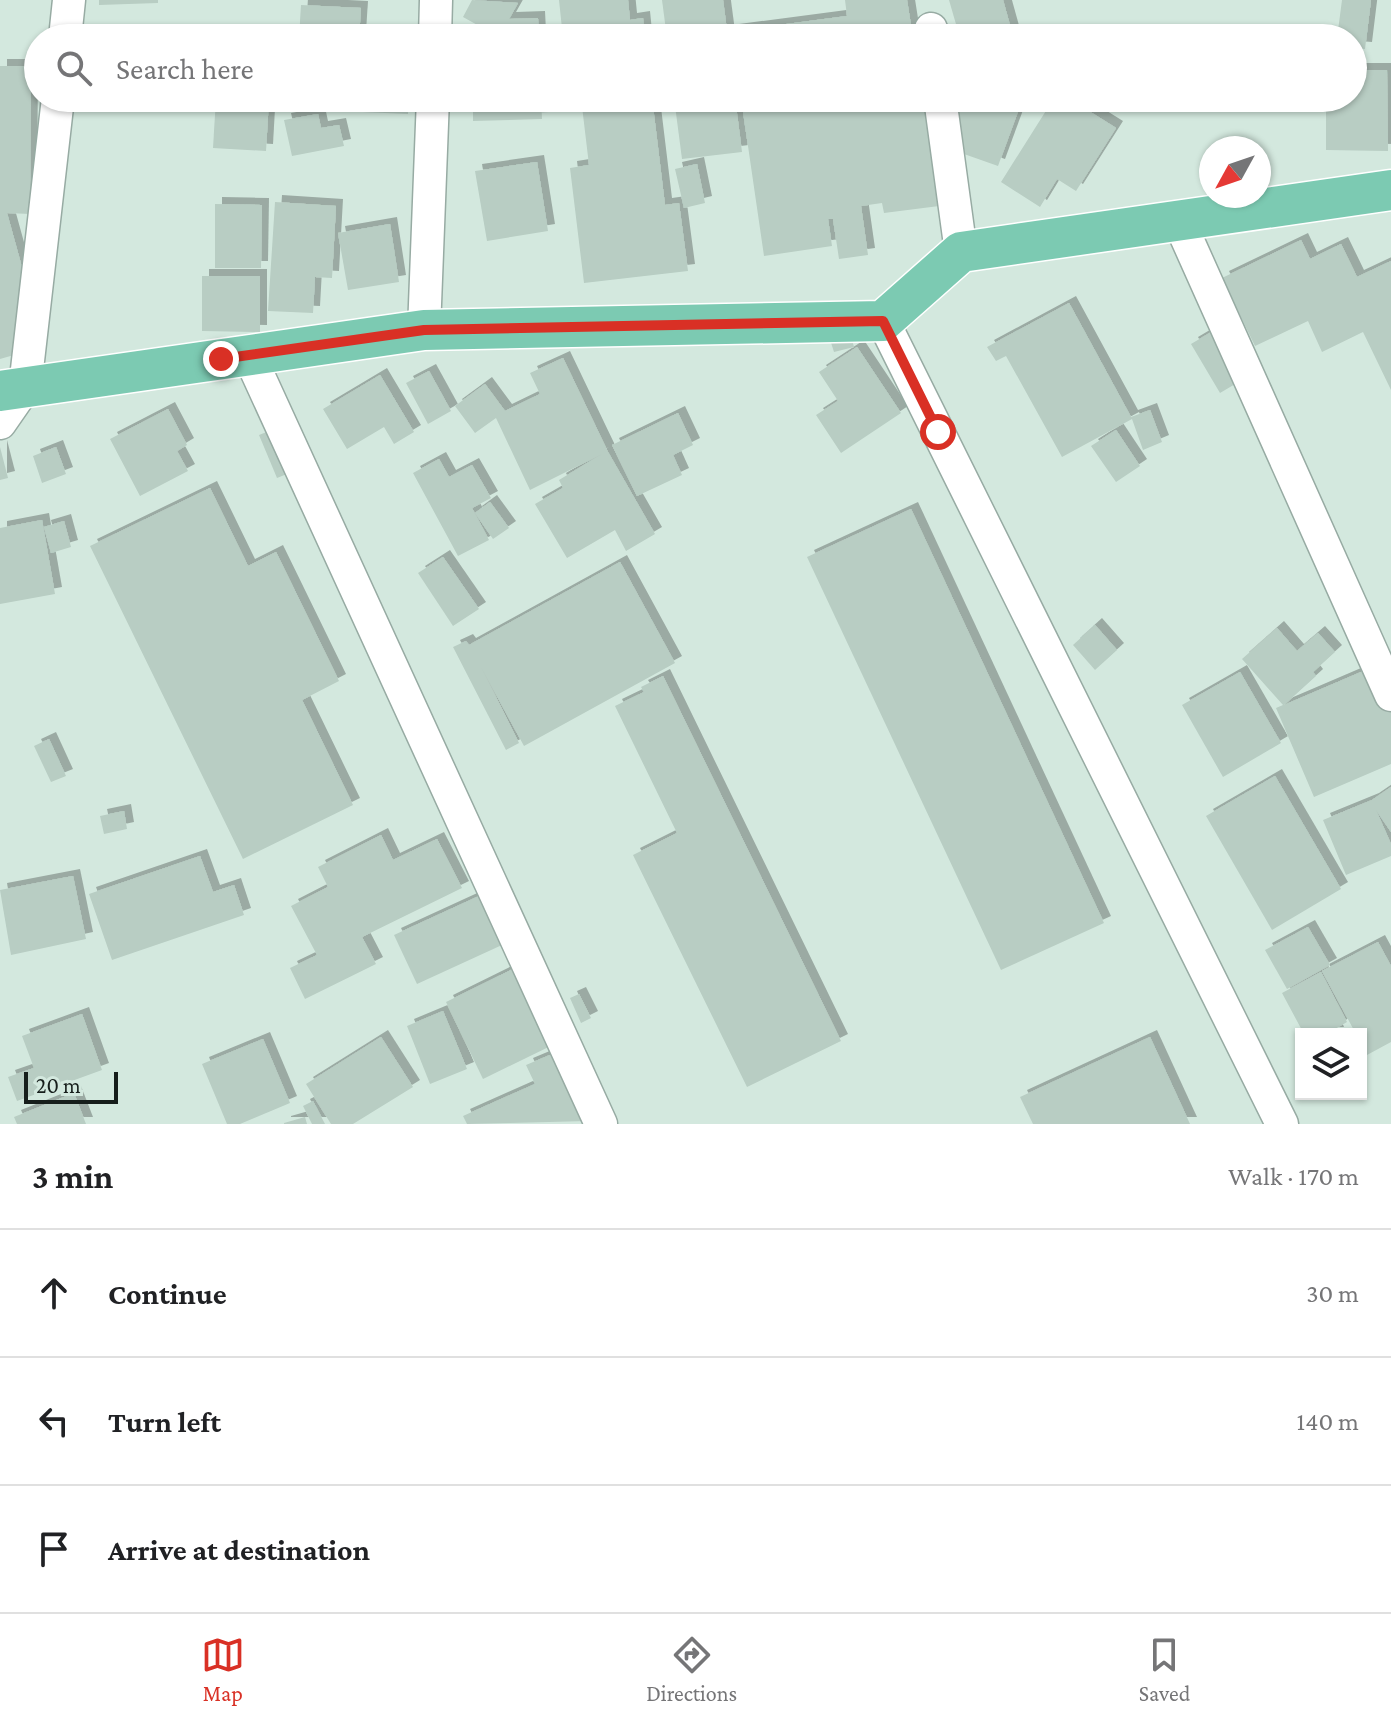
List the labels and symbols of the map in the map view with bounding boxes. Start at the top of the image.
north arrow [1199,136,1271,208]
route end [203,341,239,377]
route start [920,414,956,450]
scale bar [24,1068,118,1104]

